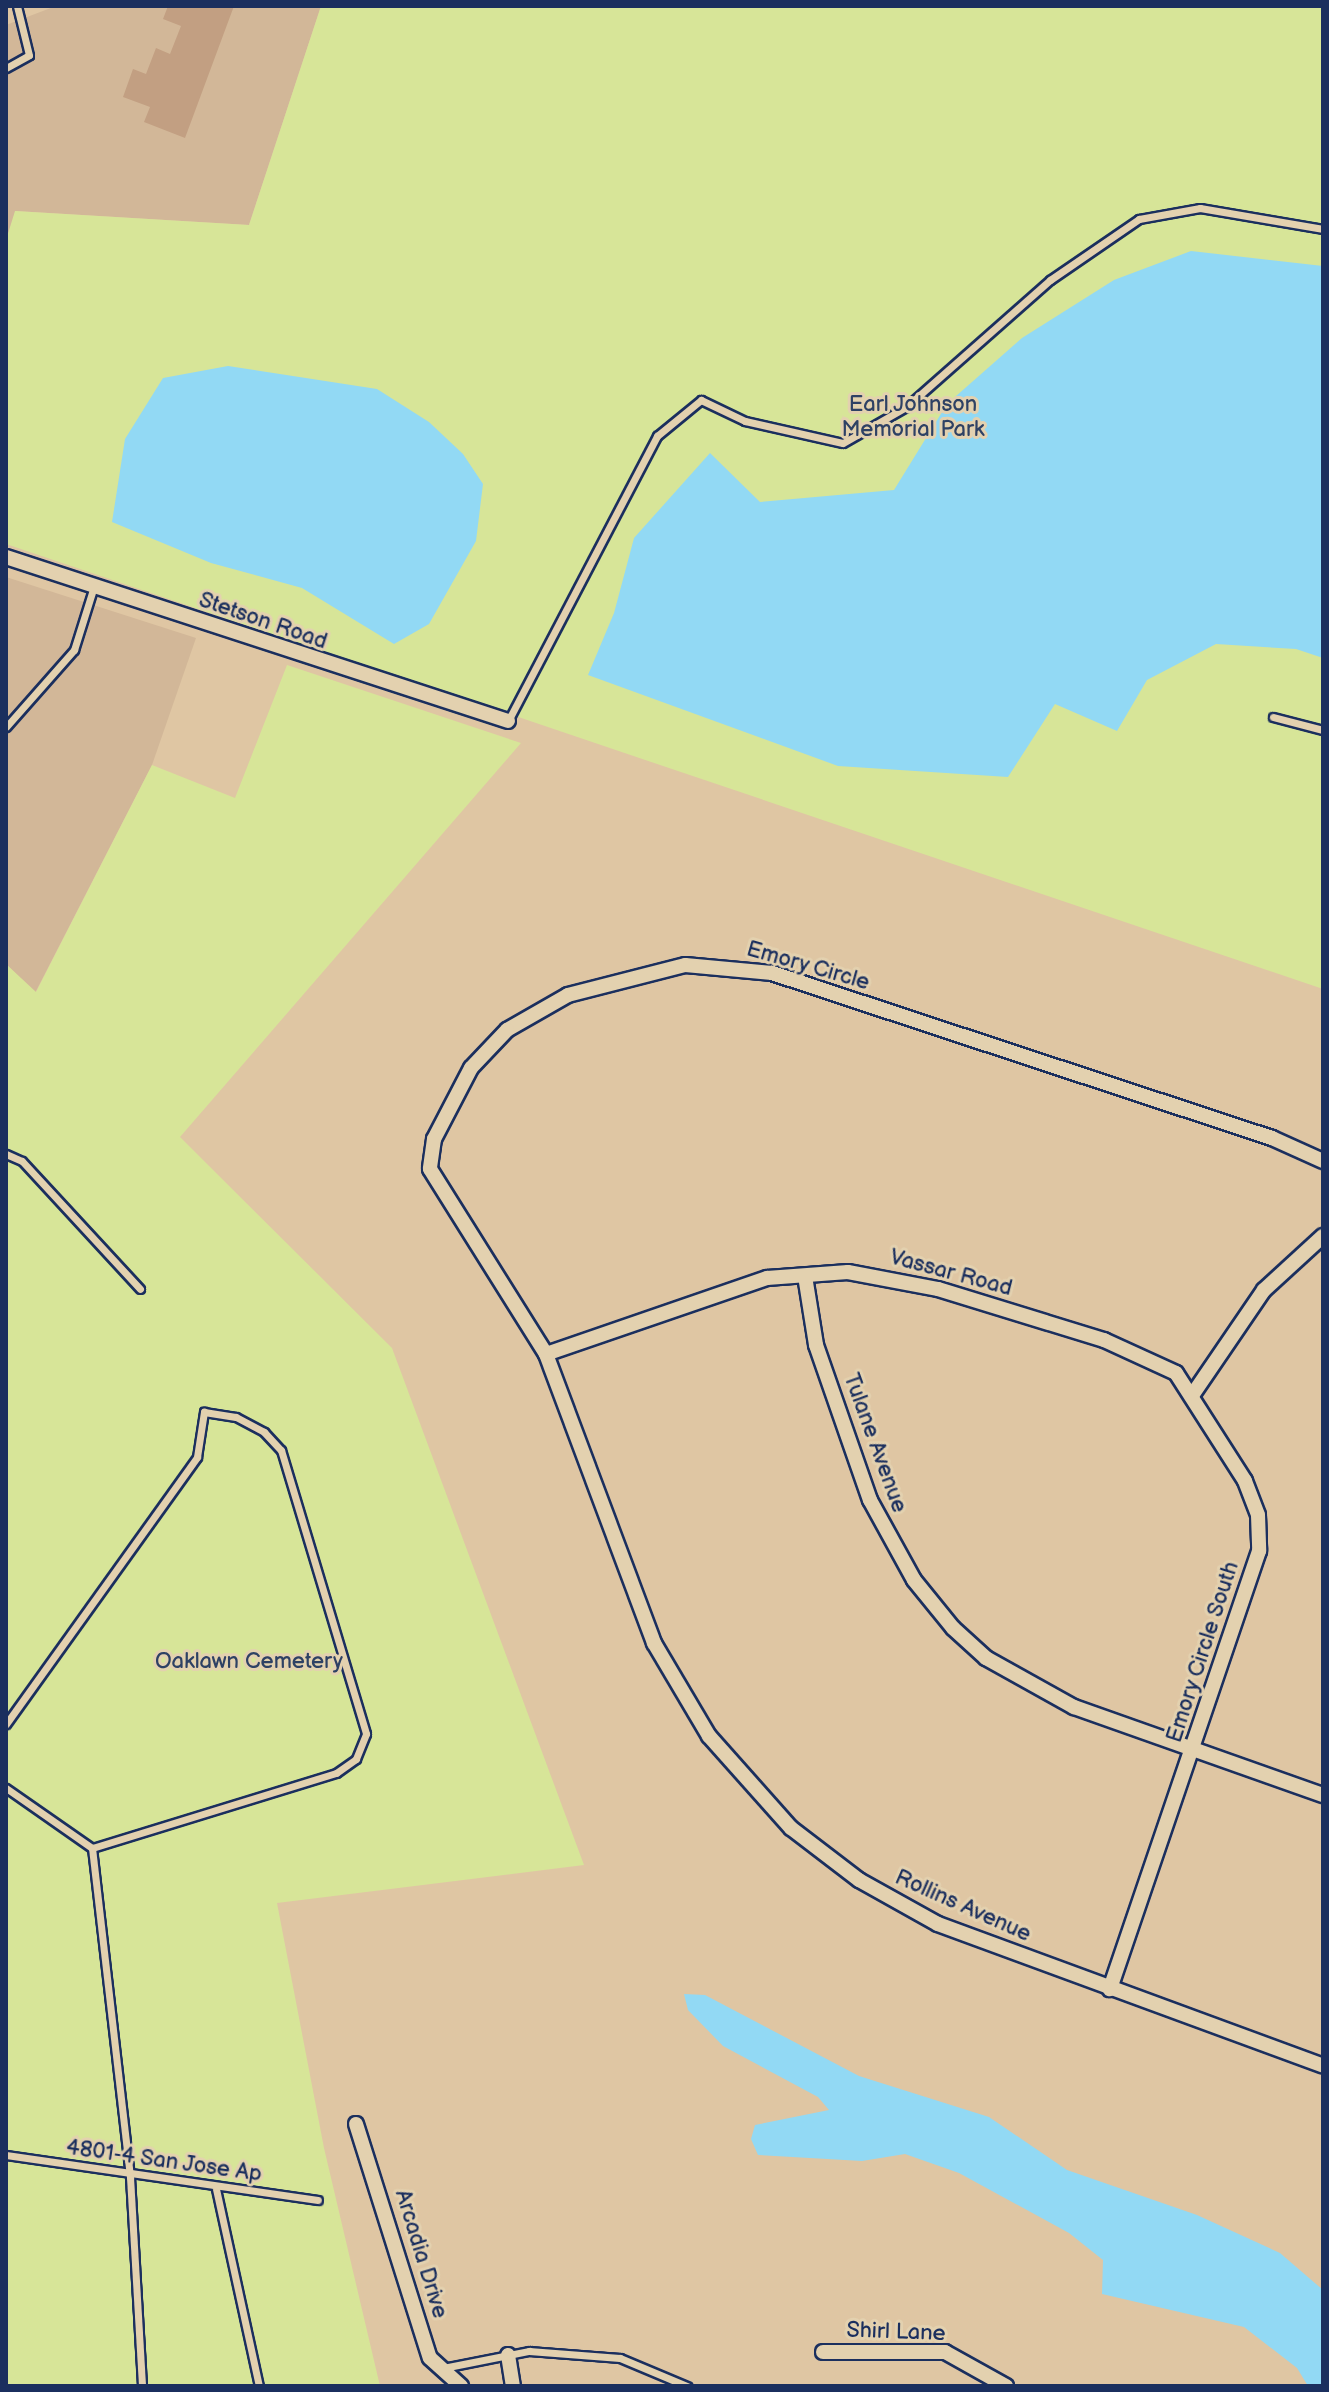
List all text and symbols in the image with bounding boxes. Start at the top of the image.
park label: Earl Johnson Memorial Park [841,391,985,442]
street label: Stetson Road [195,587,331,655]
street label: Emory Circle [743,936,873,996]
street label: Vassar Road [887,1244,1015,1302]
street label: Tulane Avenue [838,1370,912,1516]
street label: Emory Circle South [1161,1557,1245,1747]
park label: Oaklawn Cemetery [155,1649,343,1675]
street label: Rollins Avenue [891,1864,1035,1948]
street label: 4801-4 San Jose Ap [64,2134,264,2188]
street label: Arcadia Drive [389,2187,453,2321]
street label: Shirl Lane [846,2317,946,2347]

